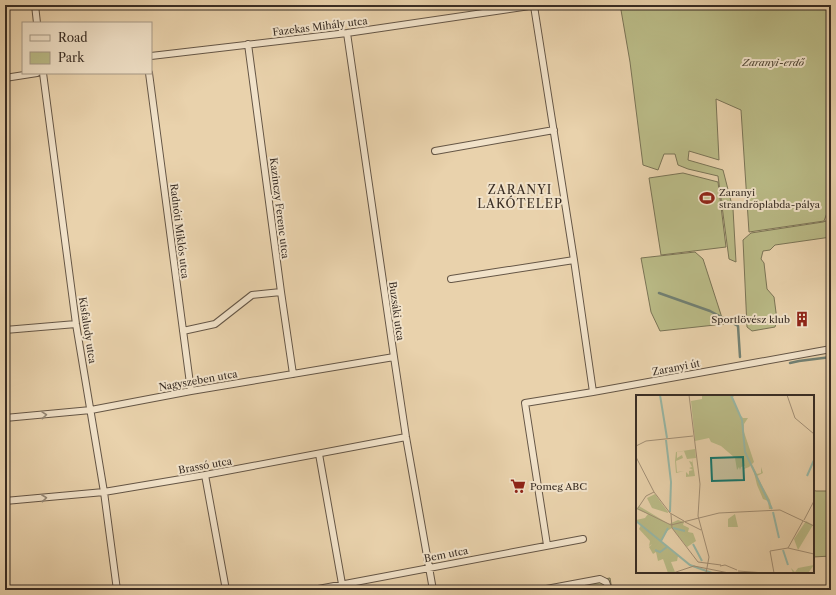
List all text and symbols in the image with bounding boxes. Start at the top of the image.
street label: Fazekas Mihály utca [272,14,369,39]
legend [22,22,152,74]
text: Road [58,30,88,45]
text: Park [58,50,85,65]
park label: Zaranyi-erdő [741,56,805,69]
street label: Kazinczy Ferenc utca [267,157,292,260]
district label: ZARANYI LAKÓTELEP [477,182,563,211]
street label: Radnóti Miklós utca [167,183,192,280]
place label: Zaranyi strandröplabda-pálya [719,186,821,211]
sports icon: Zaranyi strandröplabda-pálya [698,189,716,207]
street label: Buzsáki utca [386,281,407,342]
street label: Kisfaludy utca [76,296,99,365]
building icon: Sportlövész klub [793,310,811,328]
place label: Sportlövész klub [711,313,790,326]
street label: Zaranyi út [651,356,701,378]
street label: Nagyszeben utca [158,367,239,394]
inset map [636,395,814,573]
one-way arrow [41,410,47,419]
street label: Brassó utca [177,454,234,477]
supermarket icon: Pomeg ABC [509,477,527,495]
place label: Pomeg ABC [530,480,587,493]
one-way arrow [41,493,47,502]
street label: Bem utca [423,544,470,565]

